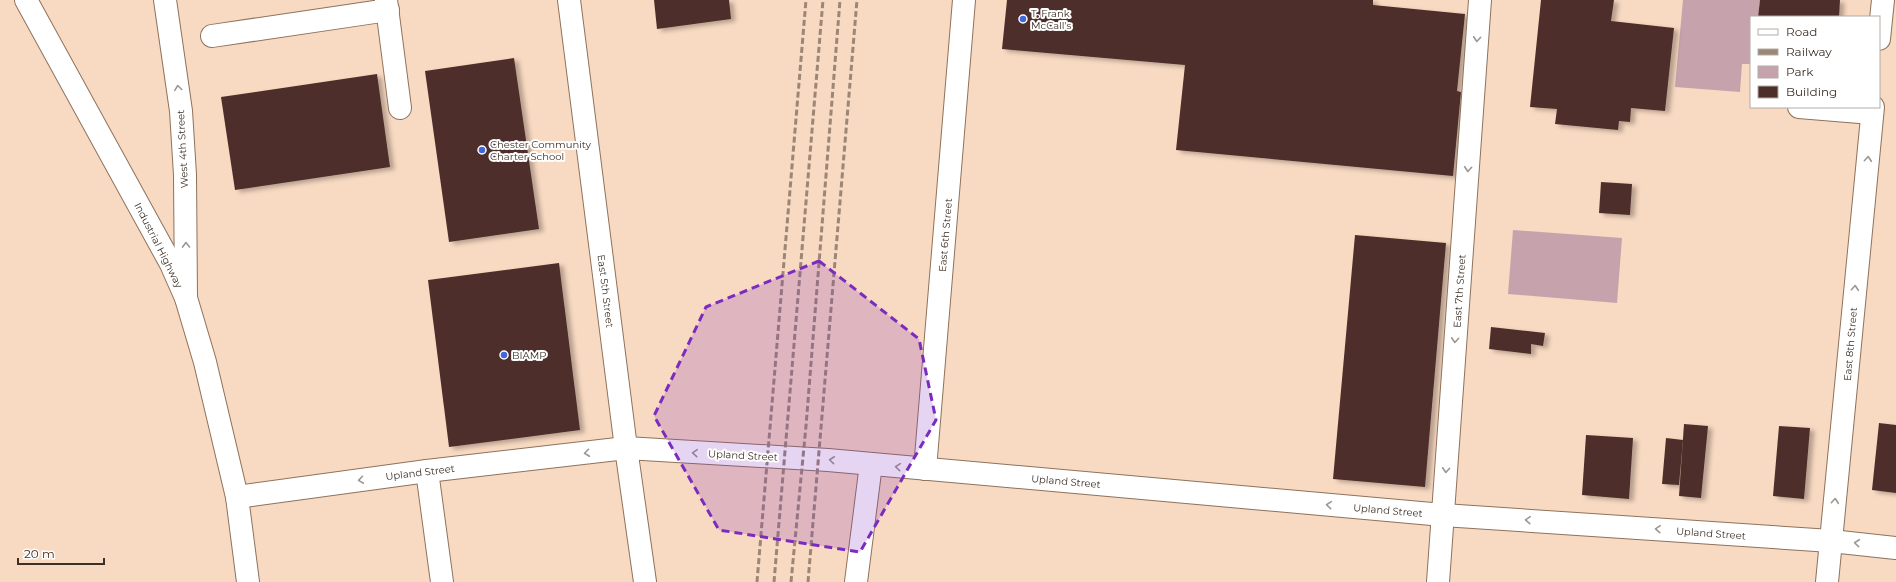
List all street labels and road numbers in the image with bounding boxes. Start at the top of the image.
street label: West 4th Street [174,109,191,188]
street label: East 6th Street [936,198,955,272]
street label: Industrial Highway [131,200,186,291]
street label: East 5th Street [595,254,616,328]
street label: East 7th Street [1450,254,1469,328]
street label: East 8th Street [1841,307,1860,382]
street label: Upland Street [708,447,778,464]
street label: Upland Street [385,462,455,483]
street label: Upland Street [1031,472,1101,491]
street label: Upland Street [1353,501,1423,520]
street label: Upland Street [1676,525,1746,542]

